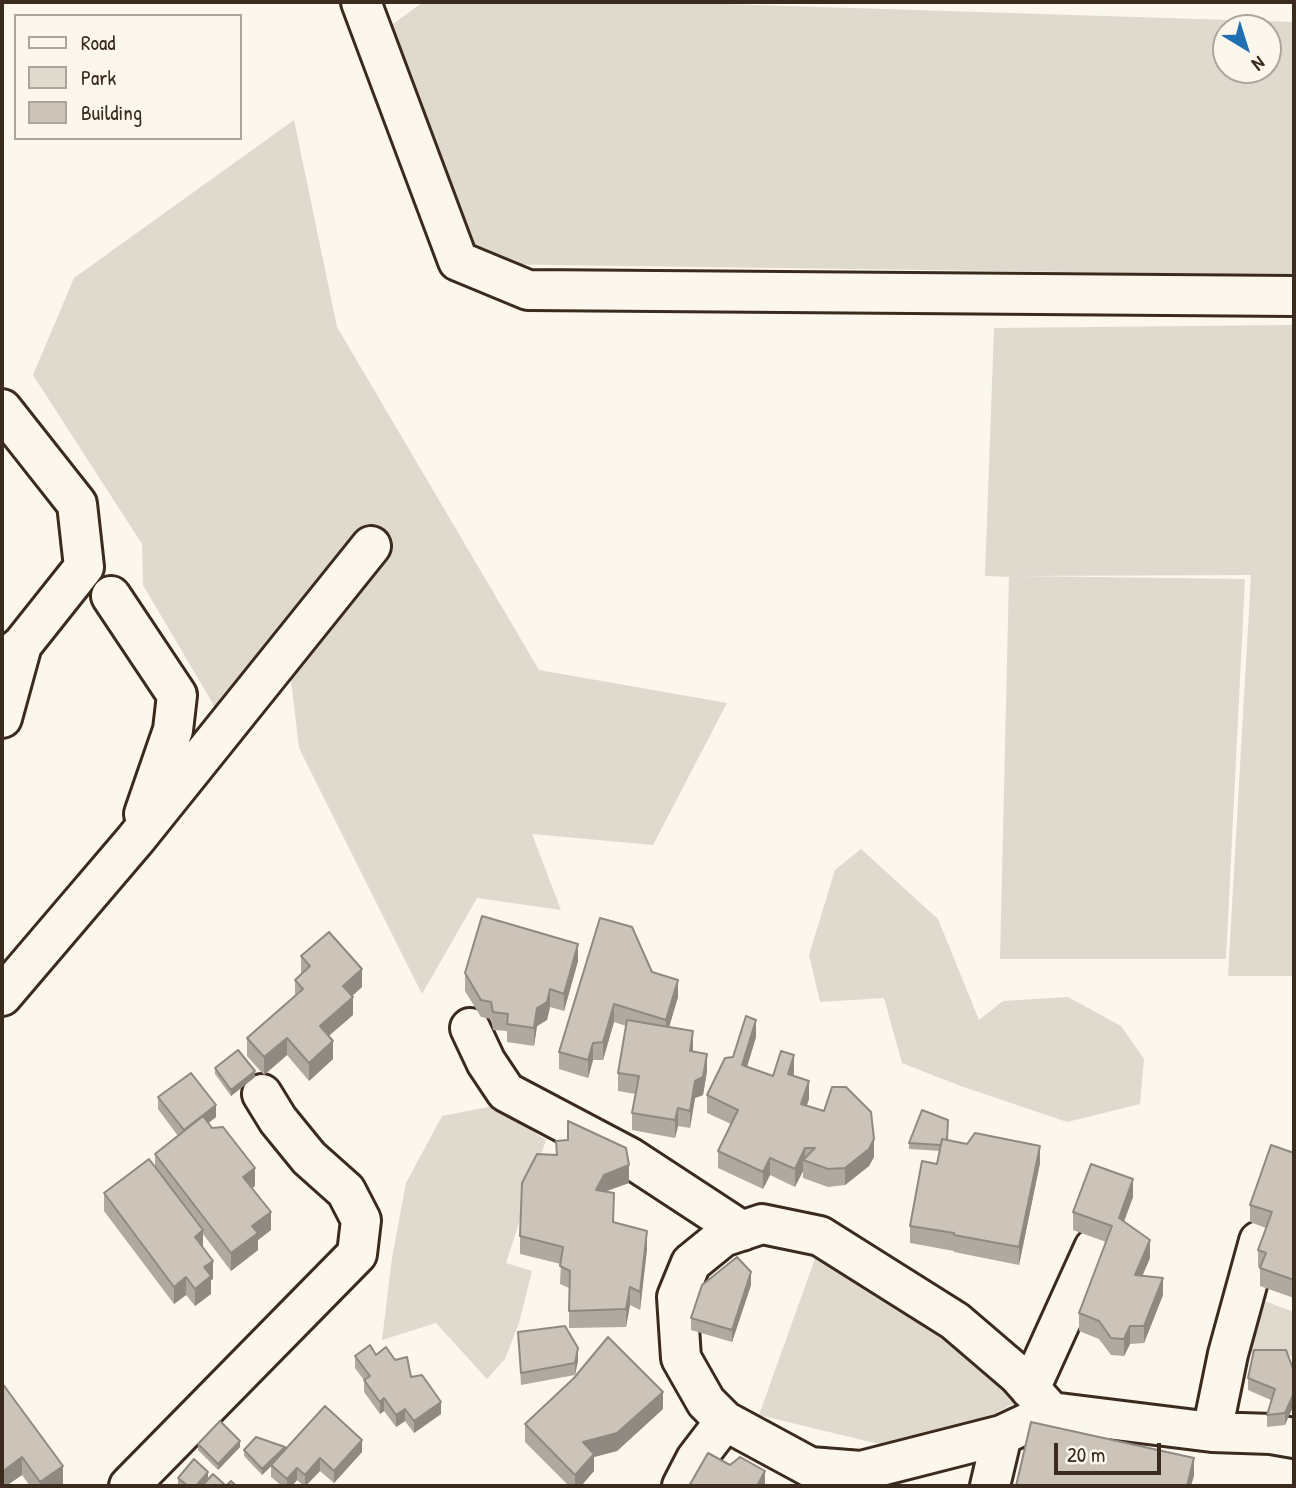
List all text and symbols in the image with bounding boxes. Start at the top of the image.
legend [14,14,242,140]
north arrow [1212,14,1282,84]
text: Road [81,28,115,57]
text: N [1247,51,1271,77]
text: Park [81,63,116,92]
text: Building [81,98,142,127]
scale bar [1058,1428,1165,1472]
text: 20 m [1067,1440,1105,1469]

